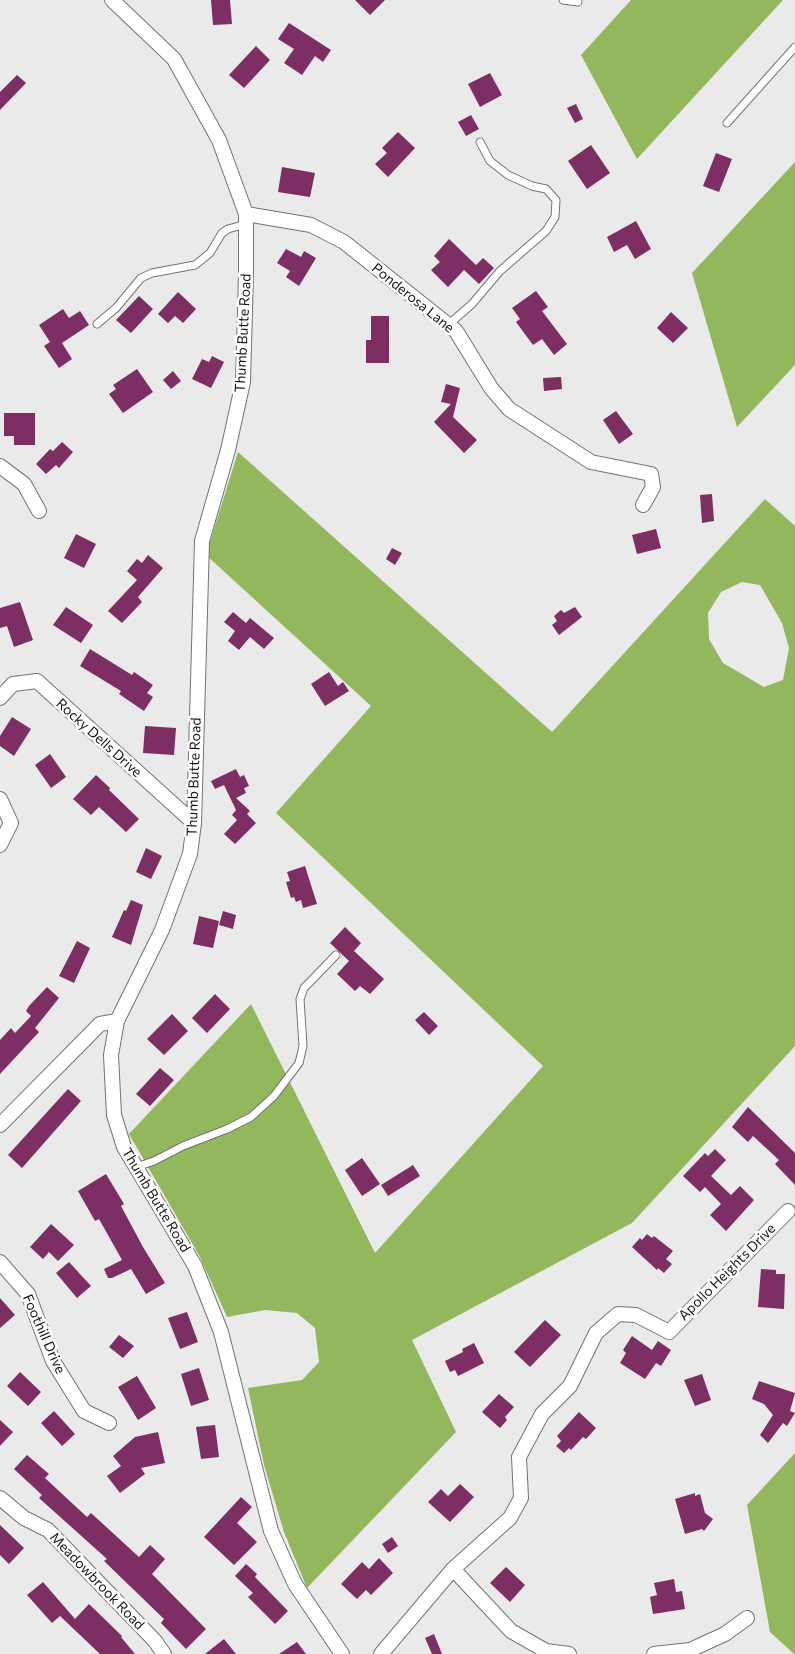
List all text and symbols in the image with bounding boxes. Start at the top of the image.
street label: Ponderosa Lane [368,260,458,336]
street label: Thumb Butte Road [231,273,255,393]
street label: Rocky Dells Drive [53,695,145,781]
street label: Thumb Butte Road [184,717,204,837]
street label: Thumb Butte Road [118,1145,194,1255]
street label: Apollo Heights Drive [675,1220,779,1324]
street label: Foothill Drive [19,1292,69,1376]
street label: Meadowbrook Road [46,1529,148,1633]

